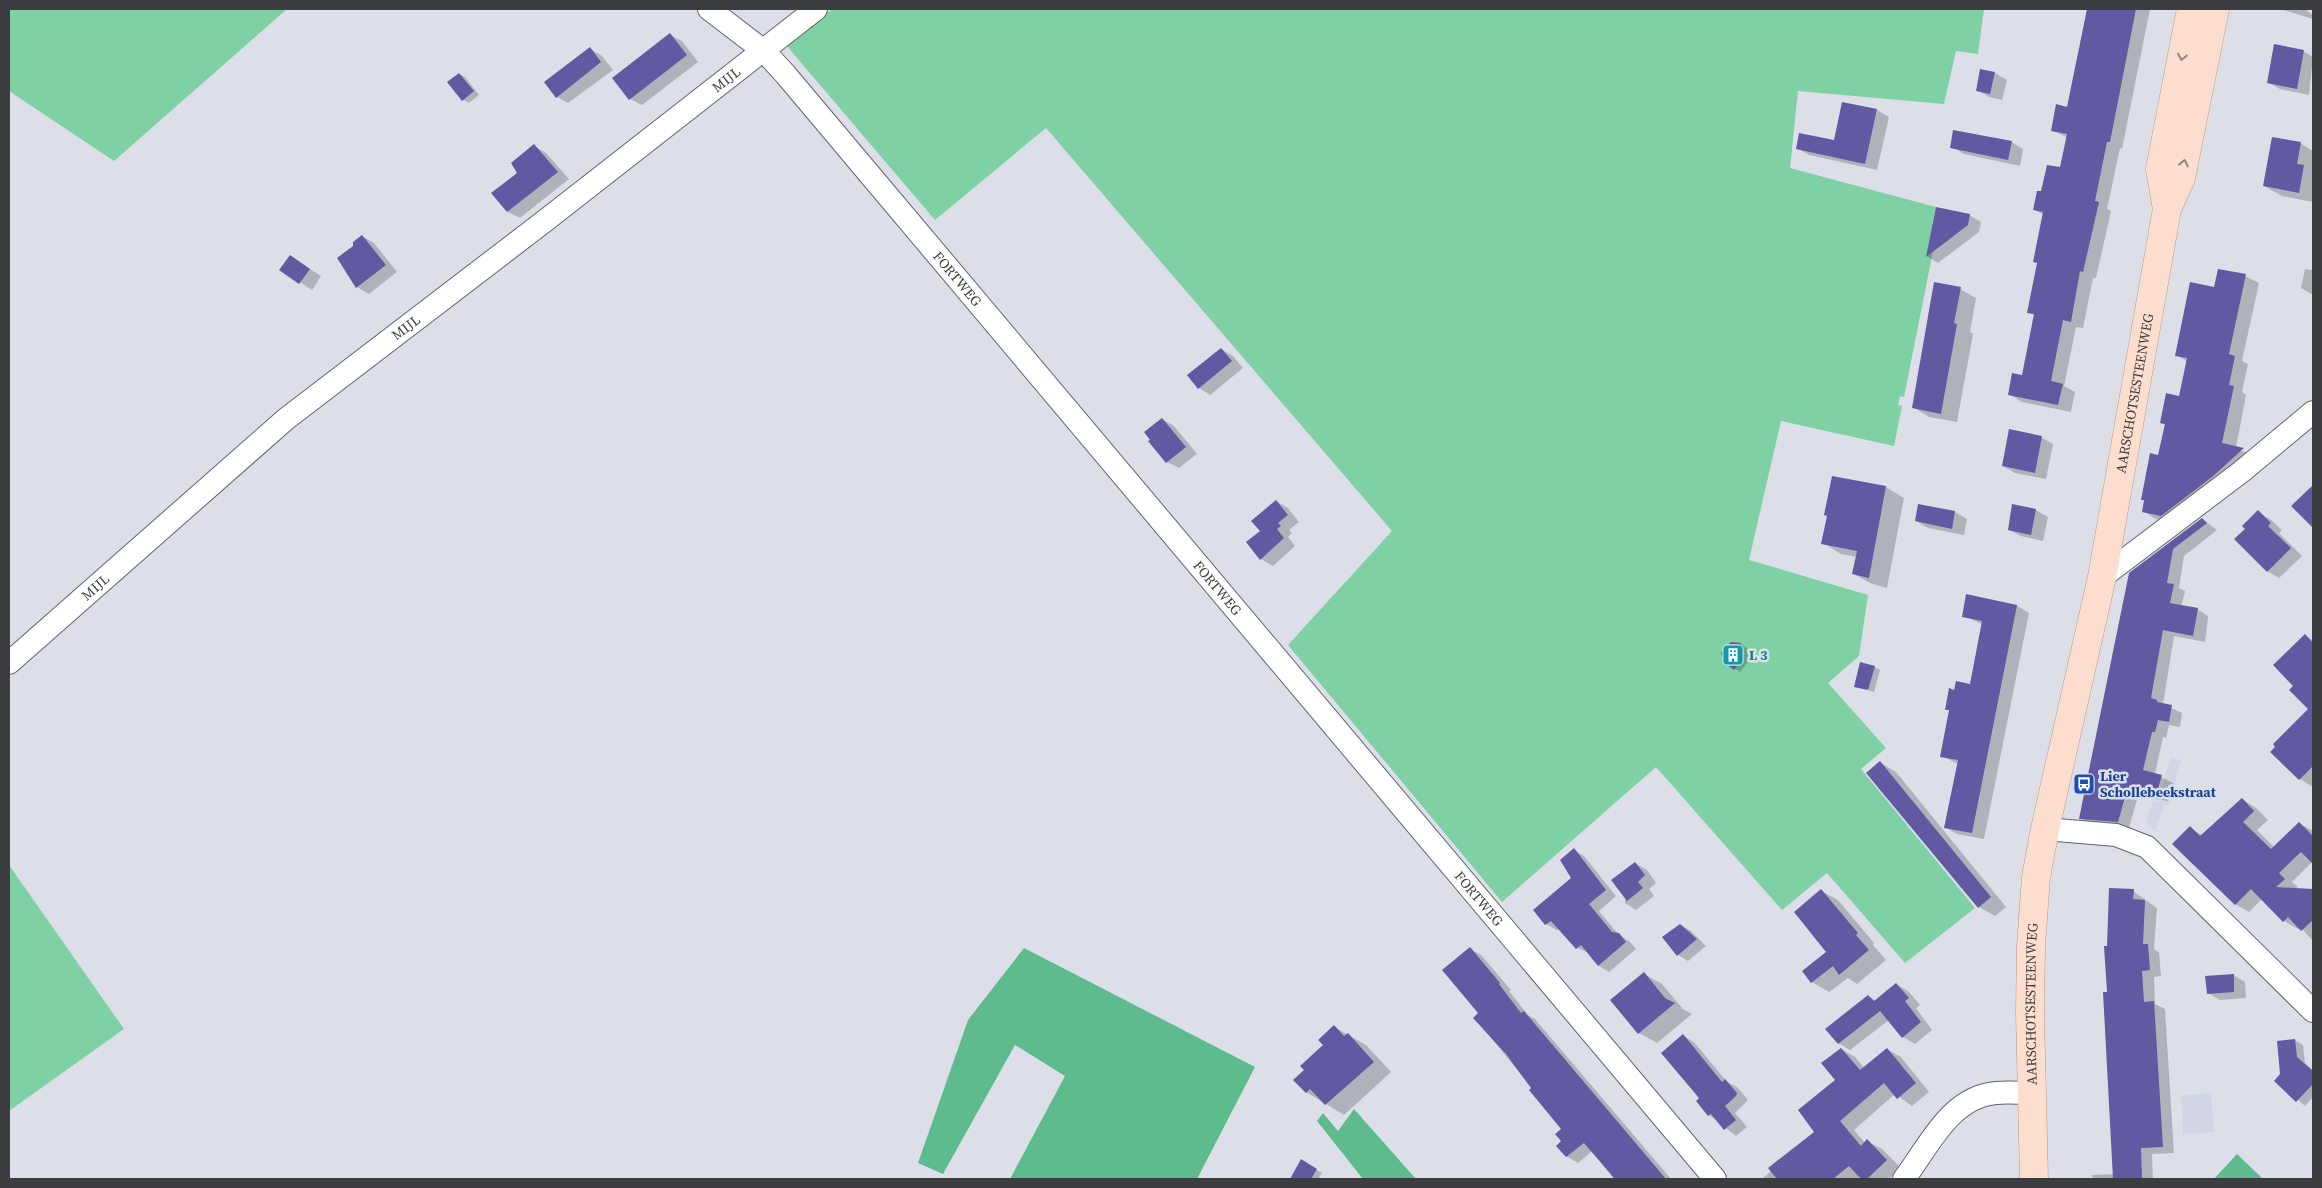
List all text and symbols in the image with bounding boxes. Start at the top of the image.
one-way arrow [2177,52,2188,61]
street label: MIJL [707,62,745,97]
one-way arrow [2178,159,2189,168]
street label: FORTWEG [928,247,987,311]
street label: MIJL [387,310,424,345]
street label: AARSCHOTSESTEENWEG [2110,311,2158,475]
street label: FORTWEG [1189,556,1247,620]
street label: MIJL [77,569,114,605]
building icon: L 3 [1721,643,1745,667]
place label: L 3 [1749,645,1768,665]
place label: Lier Schollebeekstraat [2100,766,2217,802]
bus stop icon: Lier Schollebeekstraat [2072,772,2096,796]
street label: FORTWEG [1450,867,1508,931]
street label: AARSCHOTSESTEENWEG [2020,922,2043,1085]

